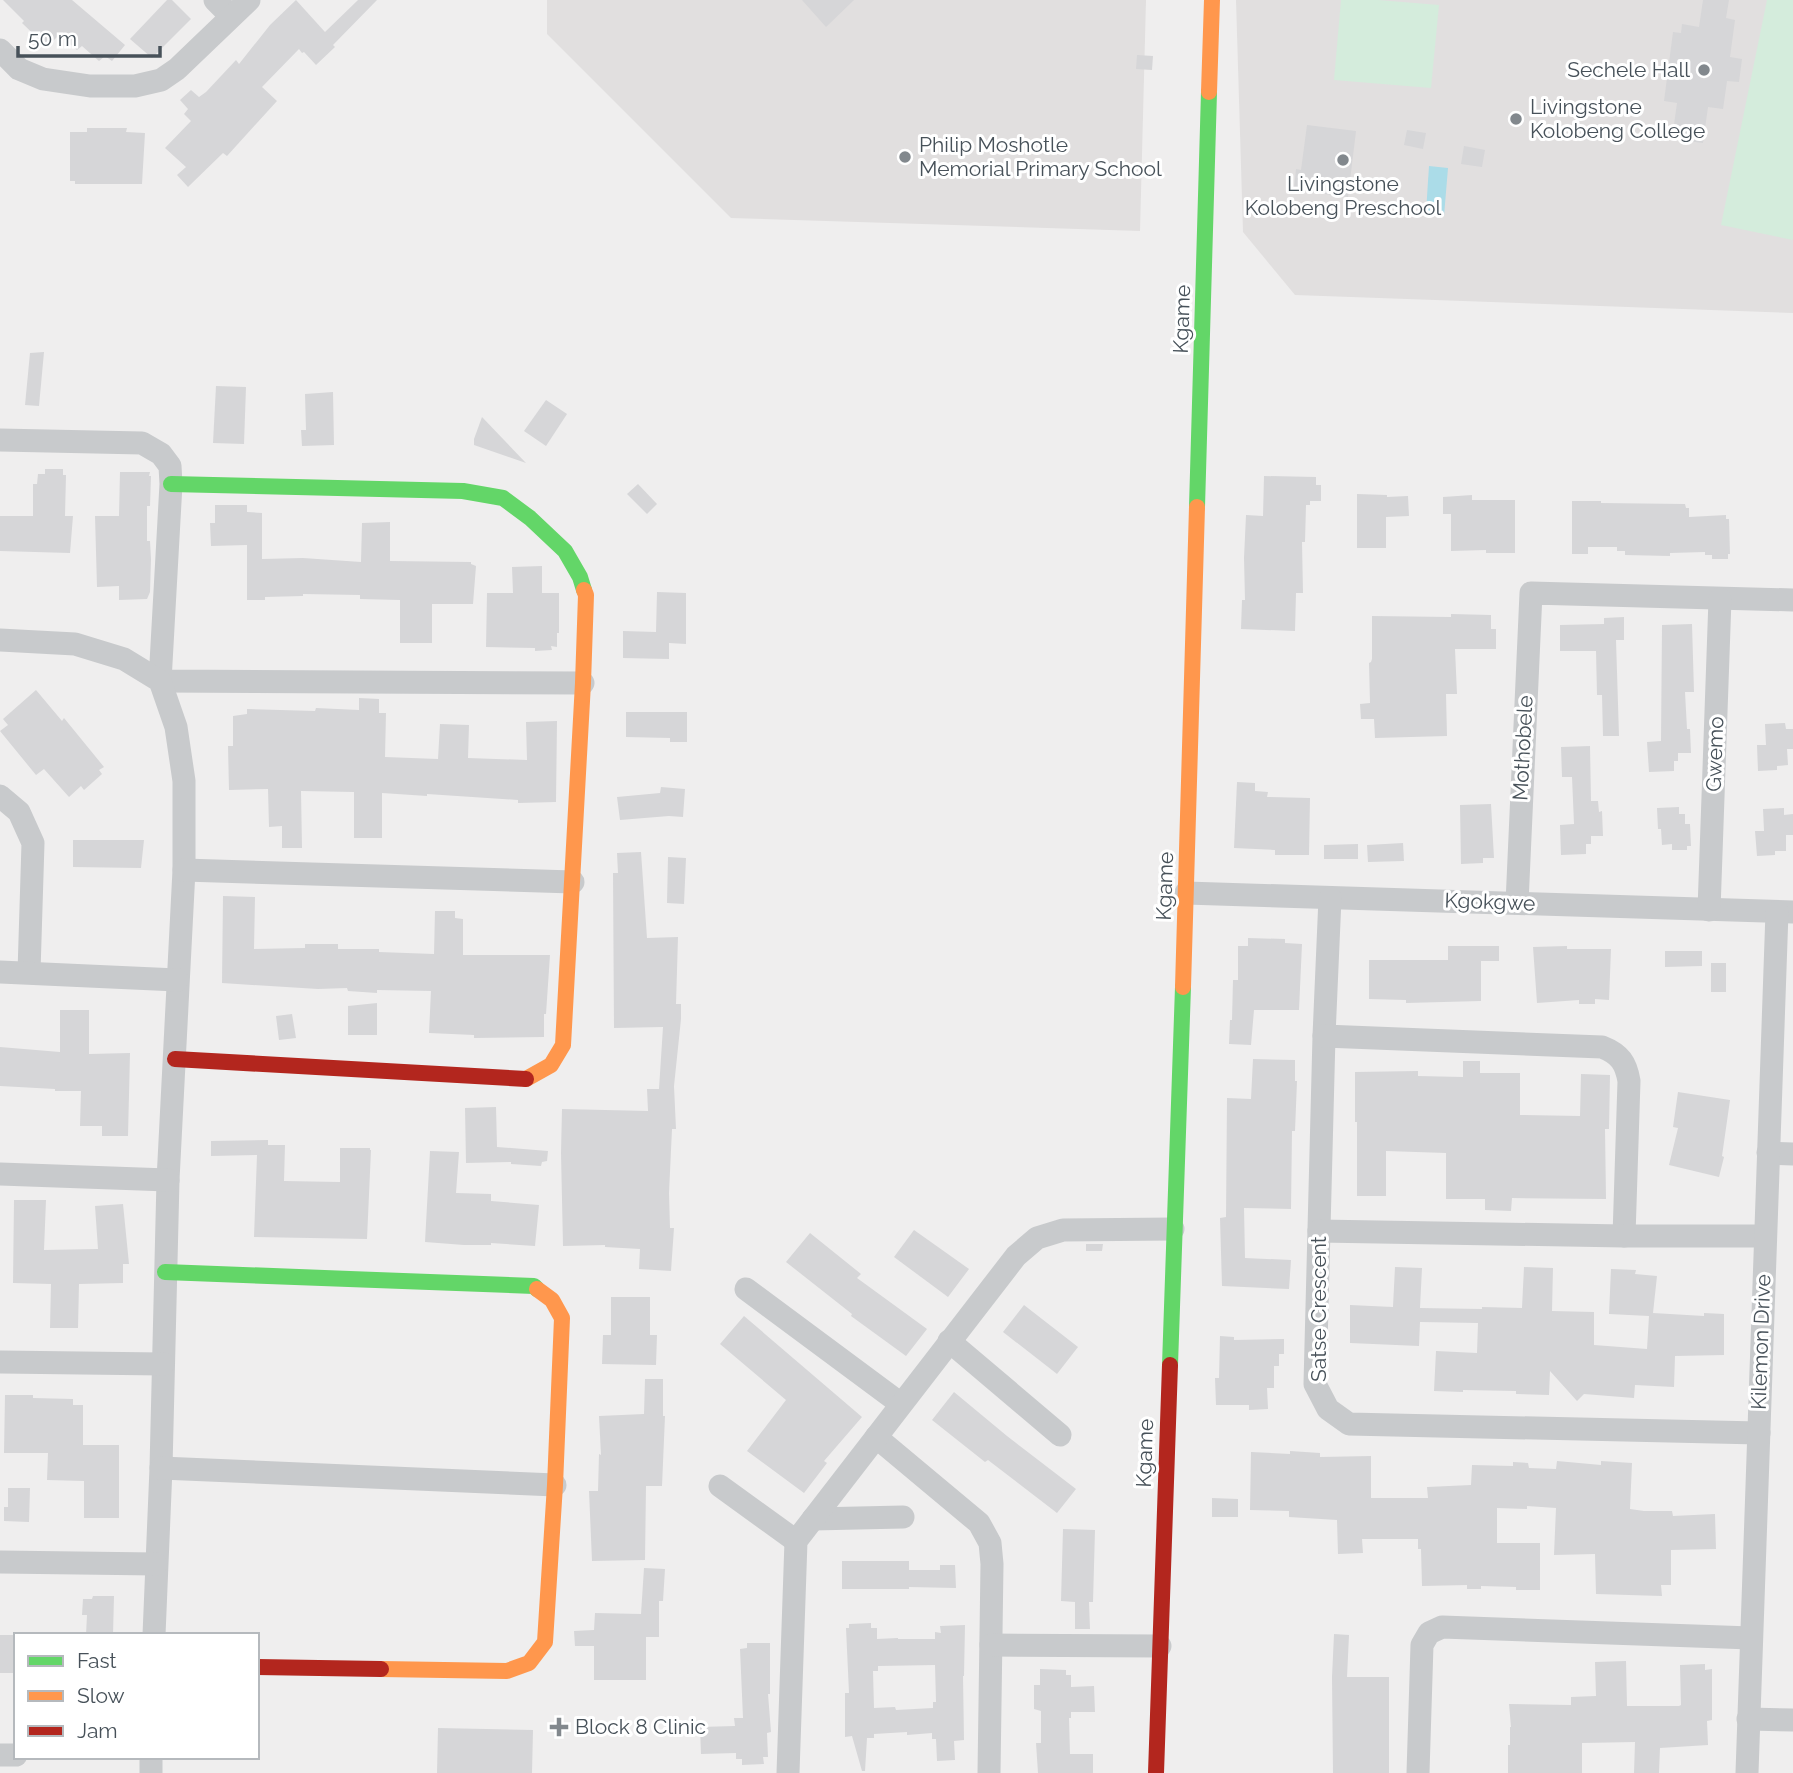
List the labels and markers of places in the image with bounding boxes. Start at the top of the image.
place label: Sechele Hall [1567,57,1690,82]
marker: Sechele Hall [1696,62,1712,78]
place label: Livingstone Kolobeng College [1530,94,1705,143]
marker: Livingstone Kolobeng College [1508,111,1524,127]
place label: Philip Moshotle Memorial Primary School [919,132,1162,181]
marker: Philip Moshotle Memorial Primary School [897,149,913,165]
marker: Livingstone Kolobeng Preschool [1335,152,1351,168]
place label: Livingstone Kolobeng Preschool [1245,171,1442,220]
place label: Block 8 Clinic [575,1714,706,1739]
marker: Block 8 Clinic [549,1717,569,1737]

